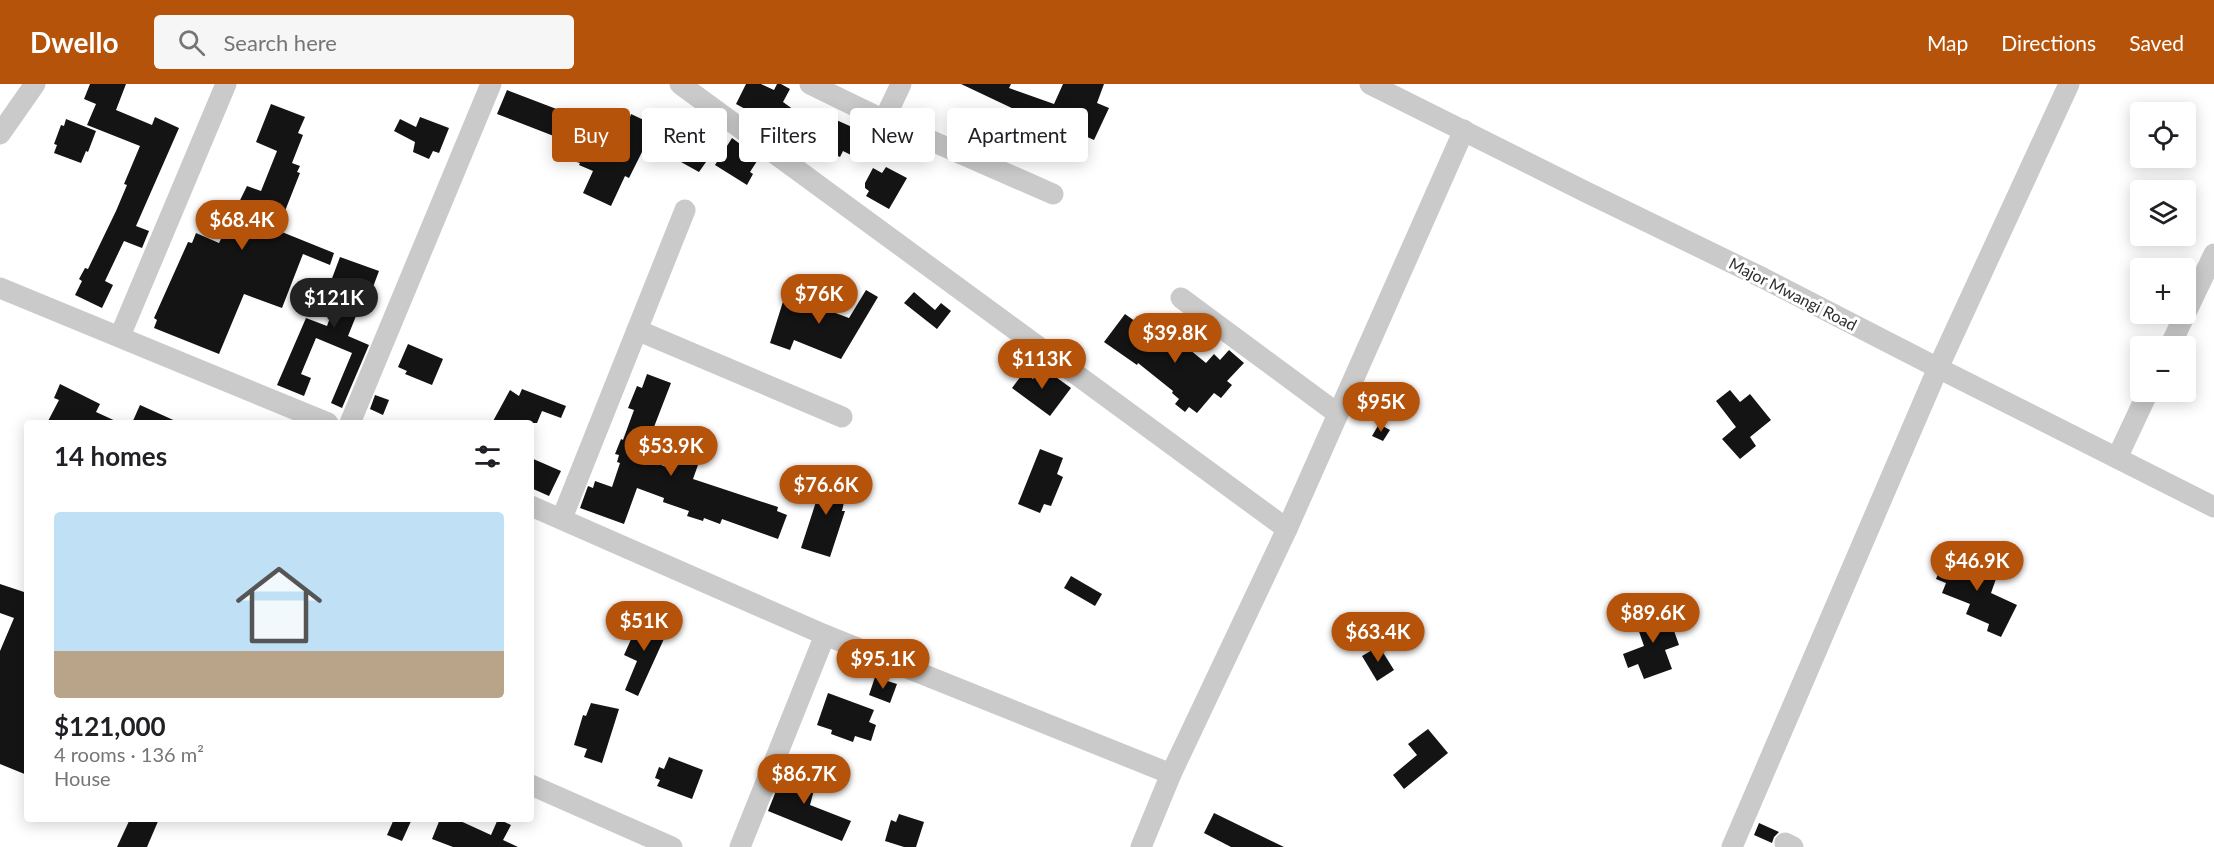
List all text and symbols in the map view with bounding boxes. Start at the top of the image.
search box [154,15,574,69]
text: Dwello [30,25,118,59]
icon: search [175,26,208,59]
text: Search here [223,29,337,56]
text: Map [1927,30,1968,55]
text: Directions [2001,30,2096,55]
text: Saved [2129,30,2184,55]
map controls [2130,102,2196,402]
button: locate [2130,102,2196,168]
chip: Buy [552,108,630,162]
chip: Rent [642,108,727,162]
chip: Filters [739,108,838,162]
chip: New [850,108,935,162]
chip: Apartment [947,108,1088,162]
button: layers [2130,180,2196,246]
pin: $68.4K [193,200,291,251]
text: $68.4K [210,207,274,231]
street label: Major Mwangi Road [1726,253,1860,334]
button: + [2130,258,2196,324]
pin: $76K [783,274,855,325]
pin: $121K [292,278,376,329]
text: $76K [795,281,843,305]
text: $121K [304,285,364,309]
pin: $39.8K [1126,313,1224,364]
text: $39.8K [1143,320,1207,344]
button: − [2130,336,2196,402]
pin: $113K [1000,339,1084,390]
text: $113K [1012,346,1072,370]
pin: $95K [1345,382,1417,433]
text: $95K [1357,389,1405,413]
pin: $53.9K [622,426,720,477]
text: $53.9K [639,433,703,457]
text: 14 homes [54,440,167,472]
icon: filters [471,440,504,473]
pin: $76.6K [777,465,875,516]
text: $76.6K [794,472,858,496]
pin: $46.9K [1928,541,2026,592]
text: $46.9K [1945,548,2009,572]
icon: home [225,551,333,659]
pin: $89.6K [1604,593,1702,644]
text: $89.6K [1621,600,1685,624]
pin: $51K [608,601,680,652]
text: $51K [620,608,668,632]
pin: $63.4K [1329,612,1427,663]
text: $63.4K [1346,619,1410,643]
pin: $95.1K [834,639,932,690]
text: $95.1K [851,646,915,670]
text: $121,000 [54,710,166,742]
text: 4 rooms · 136 m² [54,742,204,766]
pin: $86.7K [755,754,853,805]
text: $86.7K [772,761,836,785]
text: House [54,766,111,790]

